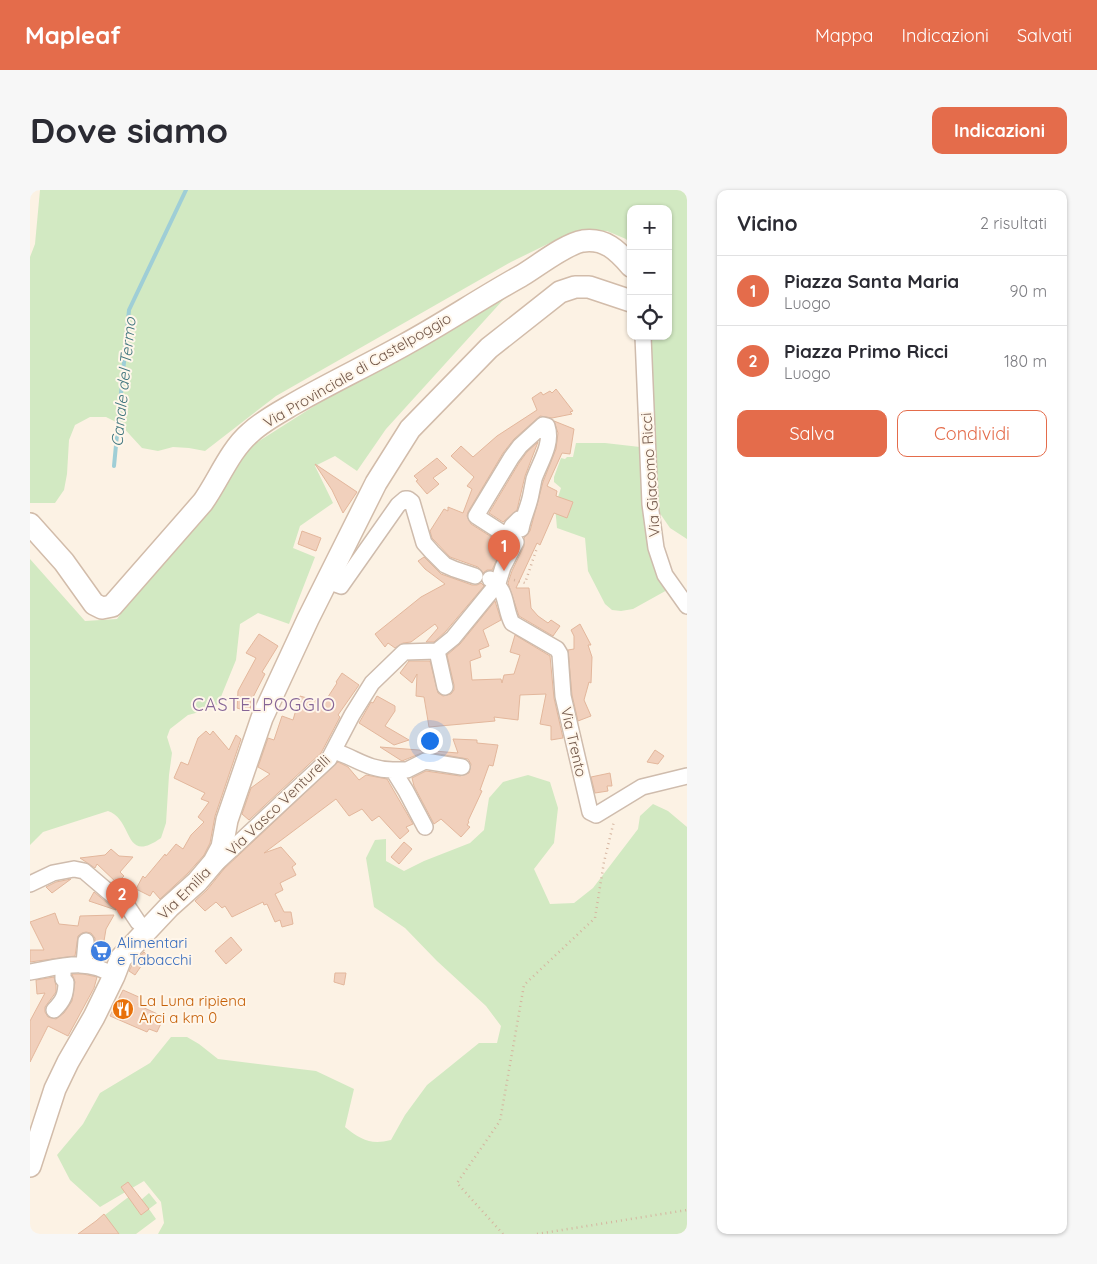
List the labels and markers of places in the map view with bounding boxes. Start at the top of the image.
pin: 1 [488,530,520,571]
pin: 2 [106,878,138,919]
place label: Alimentari e Tabacchi [117,933,192,969]
supermarket icon: Alimentari e Tabacchi [89,939,113,963]
place label: La Luna ripiena Arci a km 0 [139,991,246,1027]
restaurant icon: La Luna ripiena Arci a km 0 [111,997,135,1021]

